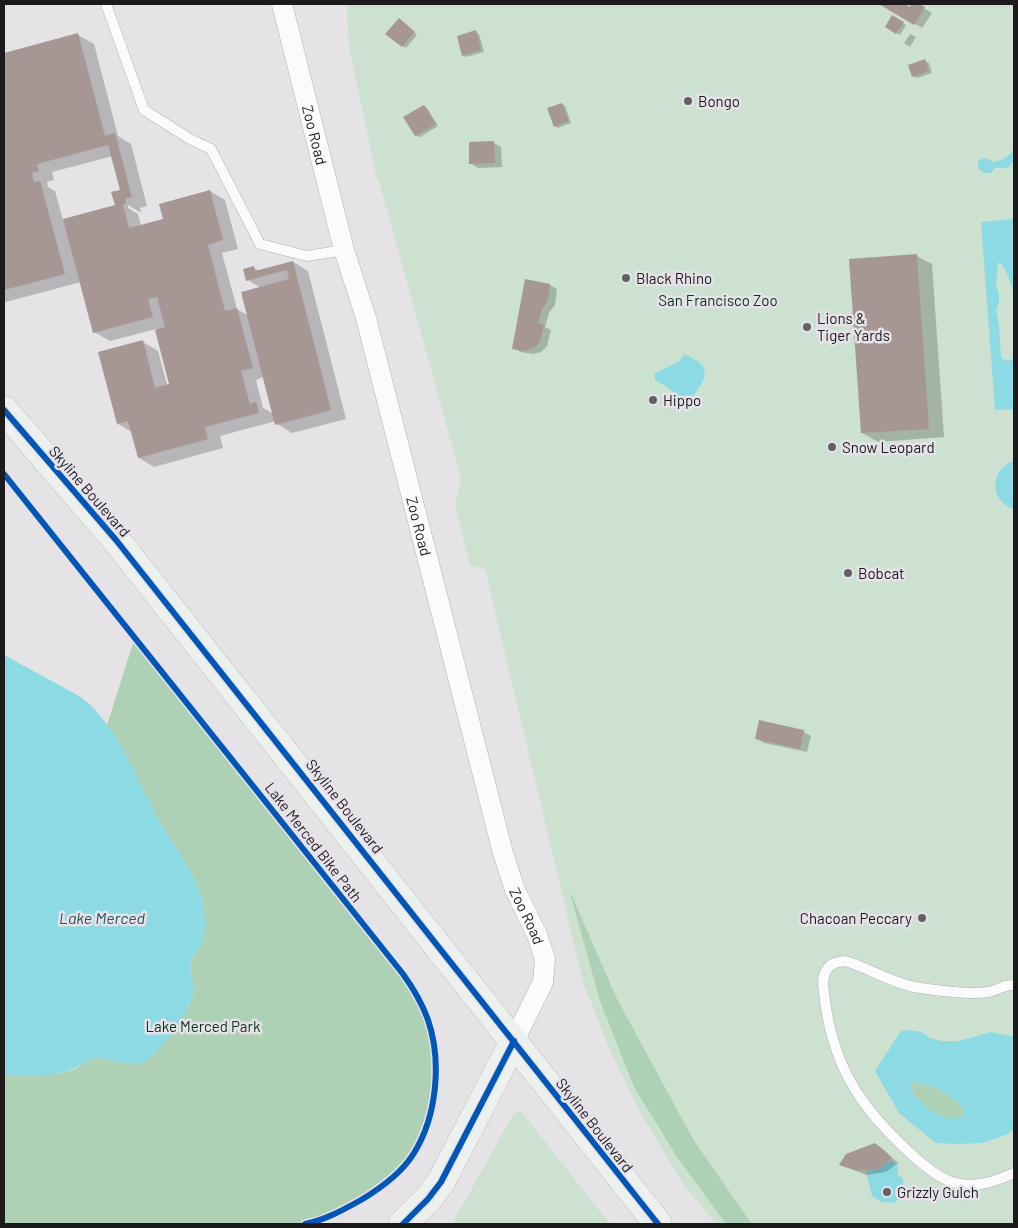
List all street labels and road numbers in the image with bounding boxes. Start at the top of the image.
street label: Zoo Road [299,103,331,167]
street label: Skyline Boulevard [46,442,134,540]
street label: Zoo Road [403,494,436,558]
street label: Skyline Boulevard [303,755,387,857]
street label: Lake Merced Bike Path [262,779,366,905]
street label: Zoo Road [506,884,548,946]
street label: Skyline Boulevard [553,1074,637,1176]

